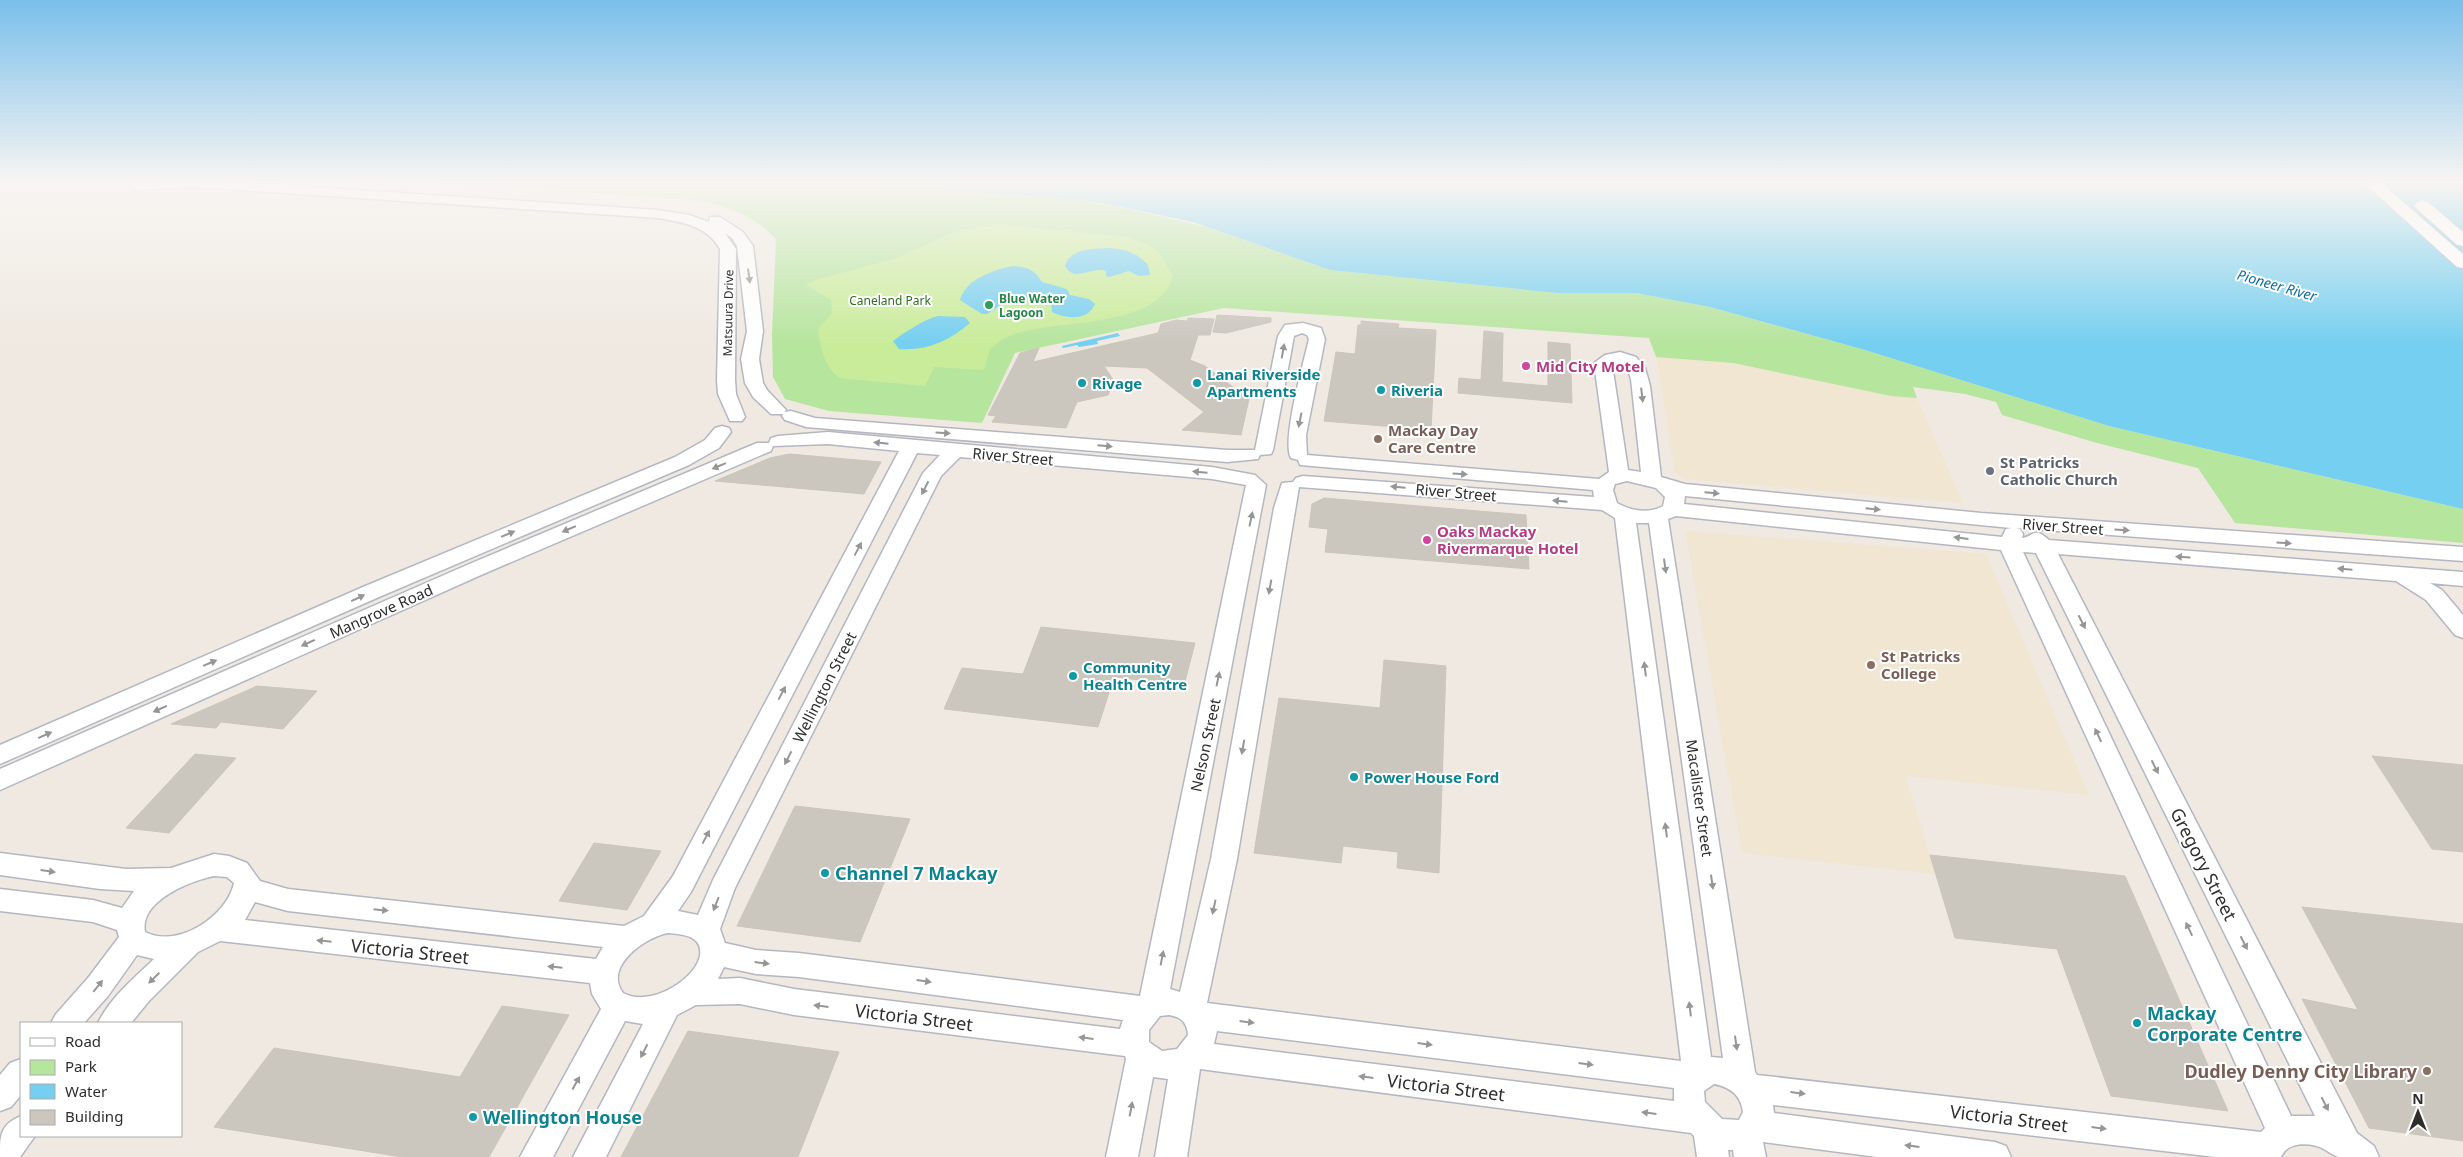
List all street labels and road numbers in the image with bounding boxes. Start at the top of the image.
street label: Matsuura Drive [719,269,737,357]
street label: River Street [972,442,1055,470]
street label: River Street [1415,478,1498,506]
street label: River Street [2022,513,2105,539]
street label: Mangrove Road [326,579,436,643]
street label: Wellington Street [787,628,861,746]
street label: Nelson Street [1185,696,1225,794]
street label: Macalister Street [1682,738,1718,859]
street label: Gregory Street [2165,803,2243,925]
street label: Victoria Street [350,933,471,969]
street label: Victoria Street [854,998,975,1036]
street label: Victoria Street [1386,1068,1507,1106]
street label: Victoria Street [1949,1099,2070,1137]

